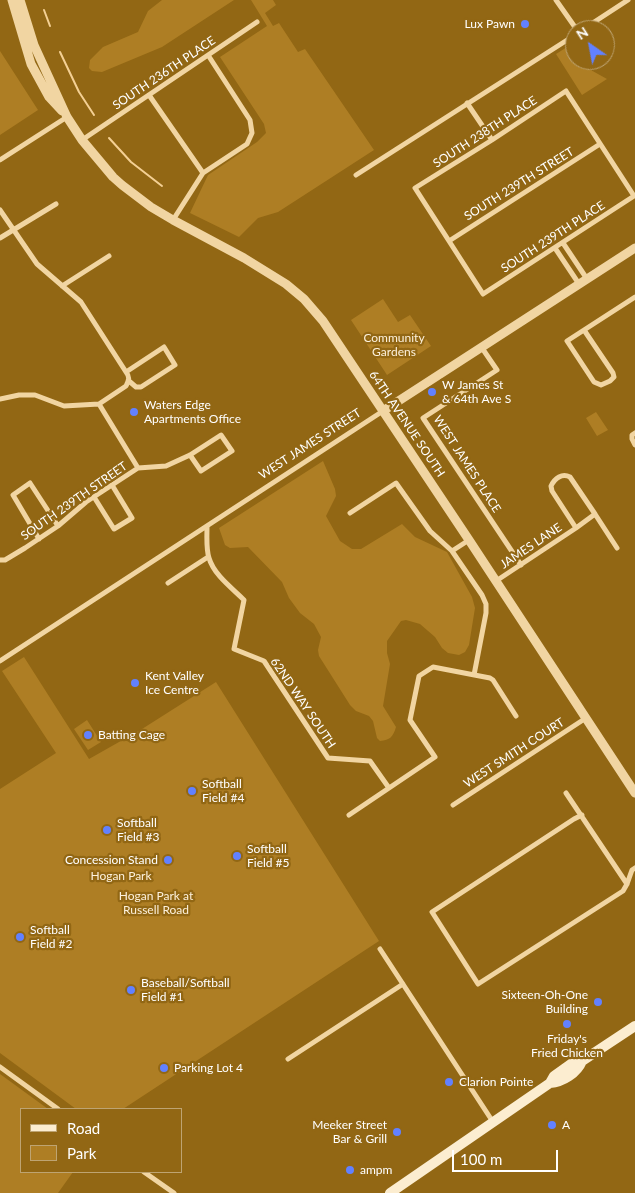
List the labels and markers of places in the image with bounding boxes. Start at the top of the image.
place label: Lux Pawn [464,17,515,31]
marker: Lux Pawn [519,18,531,30]
place label: W James St & 64th Ave S [442,378,511,406]
marker: W James St & 64th Ave S [426,386,438,398]
place label: Waters Edge Apartments Office [144,398,241,426]
marker: Waters Edge Apartments Office [128,406,140,418]
place label: Kent Valley Ice Centre [145,669,204,697]
marker: Kent Valley Ice Centre [129,677,141,689]
place label: Batting Cage [98,728,165,742]
marker: Batting Cage [82,729,94,741]
place label: Softball Field #4 [202,777,245,805]
marker: Softball Field #4 [186,785,198,797]
place label: Softball Field #3 [117,816,160,844]
marker: Softball Field #3 [101,824,113,836]
place label: Softball Field #5 [247,842,290,870]
marker: Softball Field #5 [231,850,243,862]
place label: Concession Stand [65,853,158,867]
marker: Concession Stand [162,854,174,866]
place label: Softball Field #2 [30,923,73,951]
marker: Softball Field #2 [14,931,26,943]
place label: Baseball/Softball Field #1 [141,976,230,1004]
marker: Baseball/Softball Field #1 [125,984,137,996]
place label: Sixteen-Oh-One Building [501,988,588,1016]
marker: Sixteen-Oh-One Building [592,996,604,1008]
marker: Friday's Fried Chicken [561,1018,573,1030]
place label: Friday's Fried Chicken [531,1032,603,1060]
place label: Parking Lot 4 [174,1061,243,1075]
marker: Parking Lot 4 [158,1062,170,1074]
place label: Clarion Pointe [459,1075,533,1089]
marker: Clarion Pointe [443,1076,455,1088]
place label: Meeker Street Bar & Grill [312,1118,387,1146]
place label: A [562,1118,570,1132]
marker: A [546,1119,558,1131]
marker: Meeker Street Bar & Grill [391,1126,403,1138]
place label: ampm [360,1163,392,1177]
marker: ampm [344,1164,356,1176]

